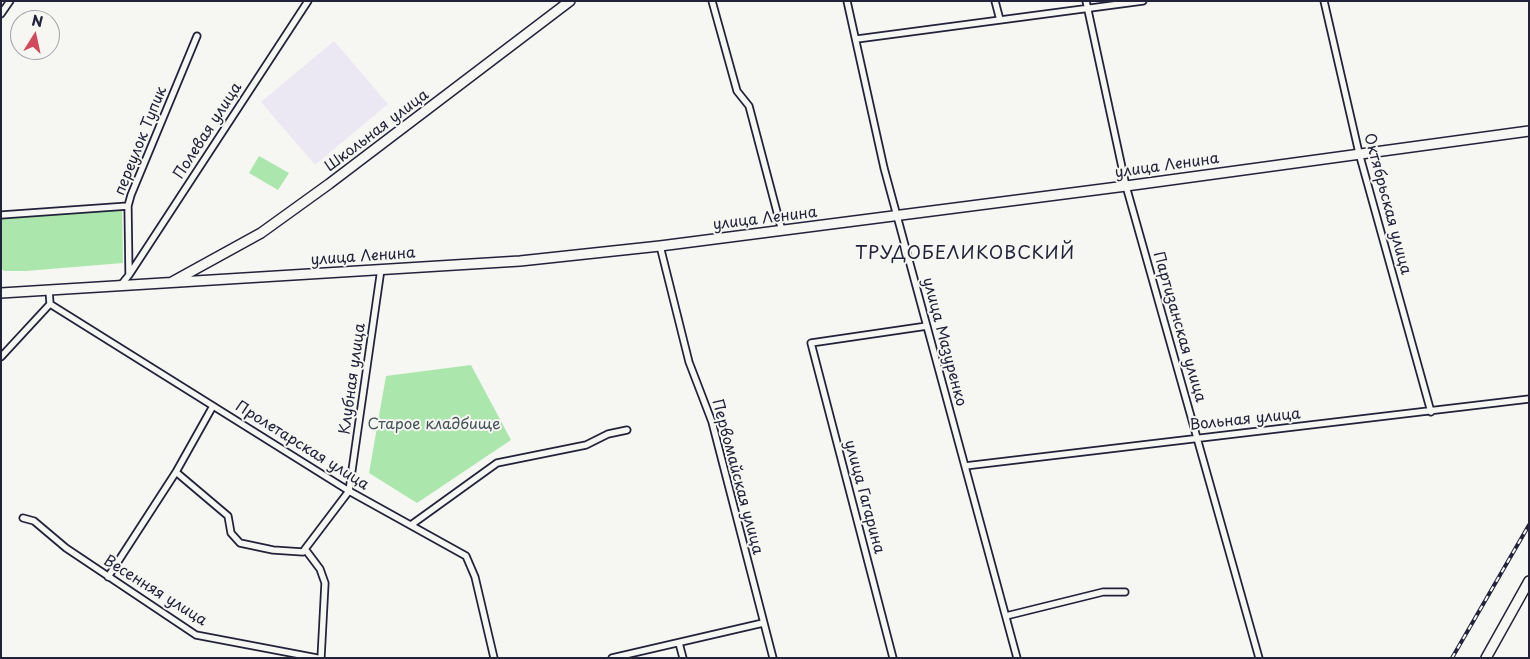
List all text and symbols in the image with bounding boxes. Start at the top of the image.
text: N [30,9,45,32]
north arrow [10,10,60,60]
street label: Полевая улица [170,79,246,183]
street label: переулок Тупик [111,84,171,198]
street label: Школьная улица [321,86,433,176]
street label: Октябрьская улица [1359,131,1415,277]
street label: улица Ленина [1114,150,1220,182]
street label: улица Ленина [712,204,818,234]
district label: ТРУДОБЕЛИКОВСКИЙ [855,243,1075,265]
street label: улица Ленина [310,244,416,270]
street label: Партизанская улица [1149,250,1209,404]
street label: улица Мазуренко [918,276,970,408]
street label: Клубная улица [336,322,370,436]
street label: Первомайская улица [708,397,766,557]
street label: Пролетарская улица [232,398,372,494]
street label: Вольная улица [1189,405,1301,435]
park label: Старое кладбище [367,416,501,434]
street label: улица Гагарина [840,438,888,556]
street label: Весенняя улица [100,552,210,630]

